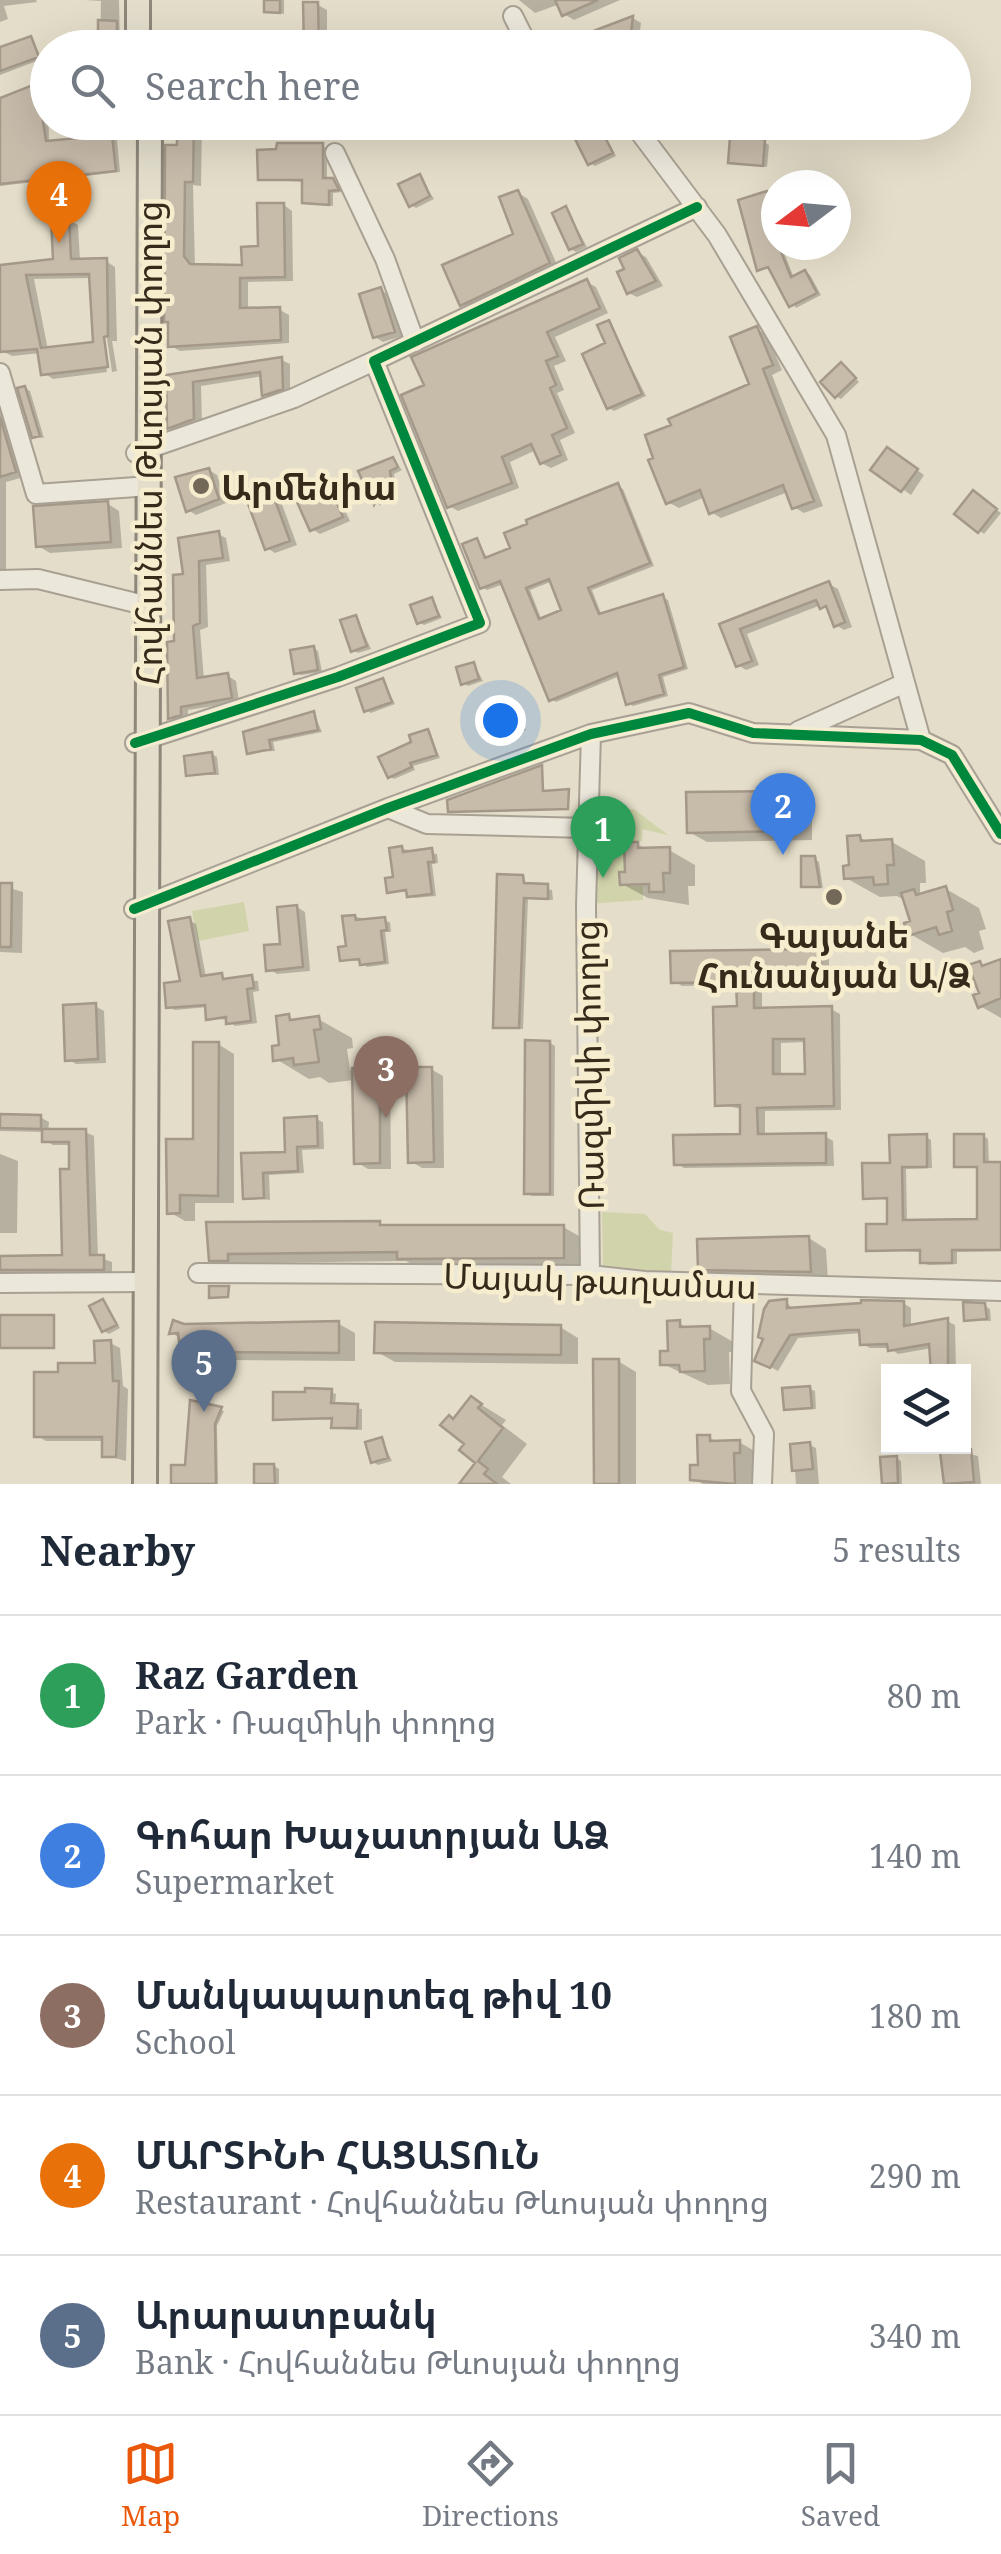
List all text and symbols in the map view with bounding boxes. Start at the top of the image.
search box [30,30,971,140]
icon: search [65,58,120,113]
text: Search here [145,59,361,111]
pin: 4 [27,160,92,243]
north arrow [761,170,851,260]
street label: Հովհաննես Թևոսյան փողոց [125,201,172,685]
place label: Արմենիա [221,463,397,510]
marker: Արմենիա [190,475,212,497]
your location [475,695,526,746]
pin: 2 [750,772,816,855]
pin: 1 [570,796,636,878]
marker: Գայանե Հունանյան Ա/Ձ [823,886,845,908]
place label: Գայանե Հունանյան Ա/Ձ [697,911,971,998]
street label: Ռազմիկի փողոց [562,919,614,1211]
pin: 3 [354,1036,418,1118]
street label: Մայակ թաղամաս [442,1251,758,1309]
pin: 5 [172,1330,236,1412]
map controls [881,1364,971,1454]
button: layers [881,1364,971,1454]
text: Nearby [40,1521,195,1578]
text: 5 results [832,1528,961,1571]
text: Raz Garden [135,1648,359,1700]
text: 1 [63,1674,82,1717]
text: 80 m [887,1674,961,1717]
text: Park · Ռազմիկի փողոց [135,1700,496,1743]
text: Գոհար Խաչատրյան ԱՁ [135,1808,609,1860]
text: 2 [63,1834,82,1877]
text: 140 m [869,1834,961,1877]
text: Supermarket [135,1860,334,1903]
text: Մանկապարտեզ թիվ 10 [135,1968,612,2020]
text: 3 [63,1994,82,2037]
text: 180 m [869,1994,961,2037]
text: School [135,2020,235,2063]
text: ՄԱՐՏԻՆԻ ՀԱՑԱՏՈւՆ [135,2128,540,2180]
text: 4 [63,2154,82,2197]
text: 290 m [869,2154,961,2197]
text: Restaurant · Հովհաննես Թևոսյան փողոց [135,2180,769,2223]
text: Արարատբանկ [135,2288,437,2340]
text: 5 [63,2314,82,2357]
text: 340 m [869,2314,961,2357]
text: Bank · Հովհաննես Թևոսյան փողոց [135,2340,681,2383]
tab: Map [121,2436,180,2534]
tab: Directions [422,2436,559,2534]
tab: Saved [801,2436,880,2534]

